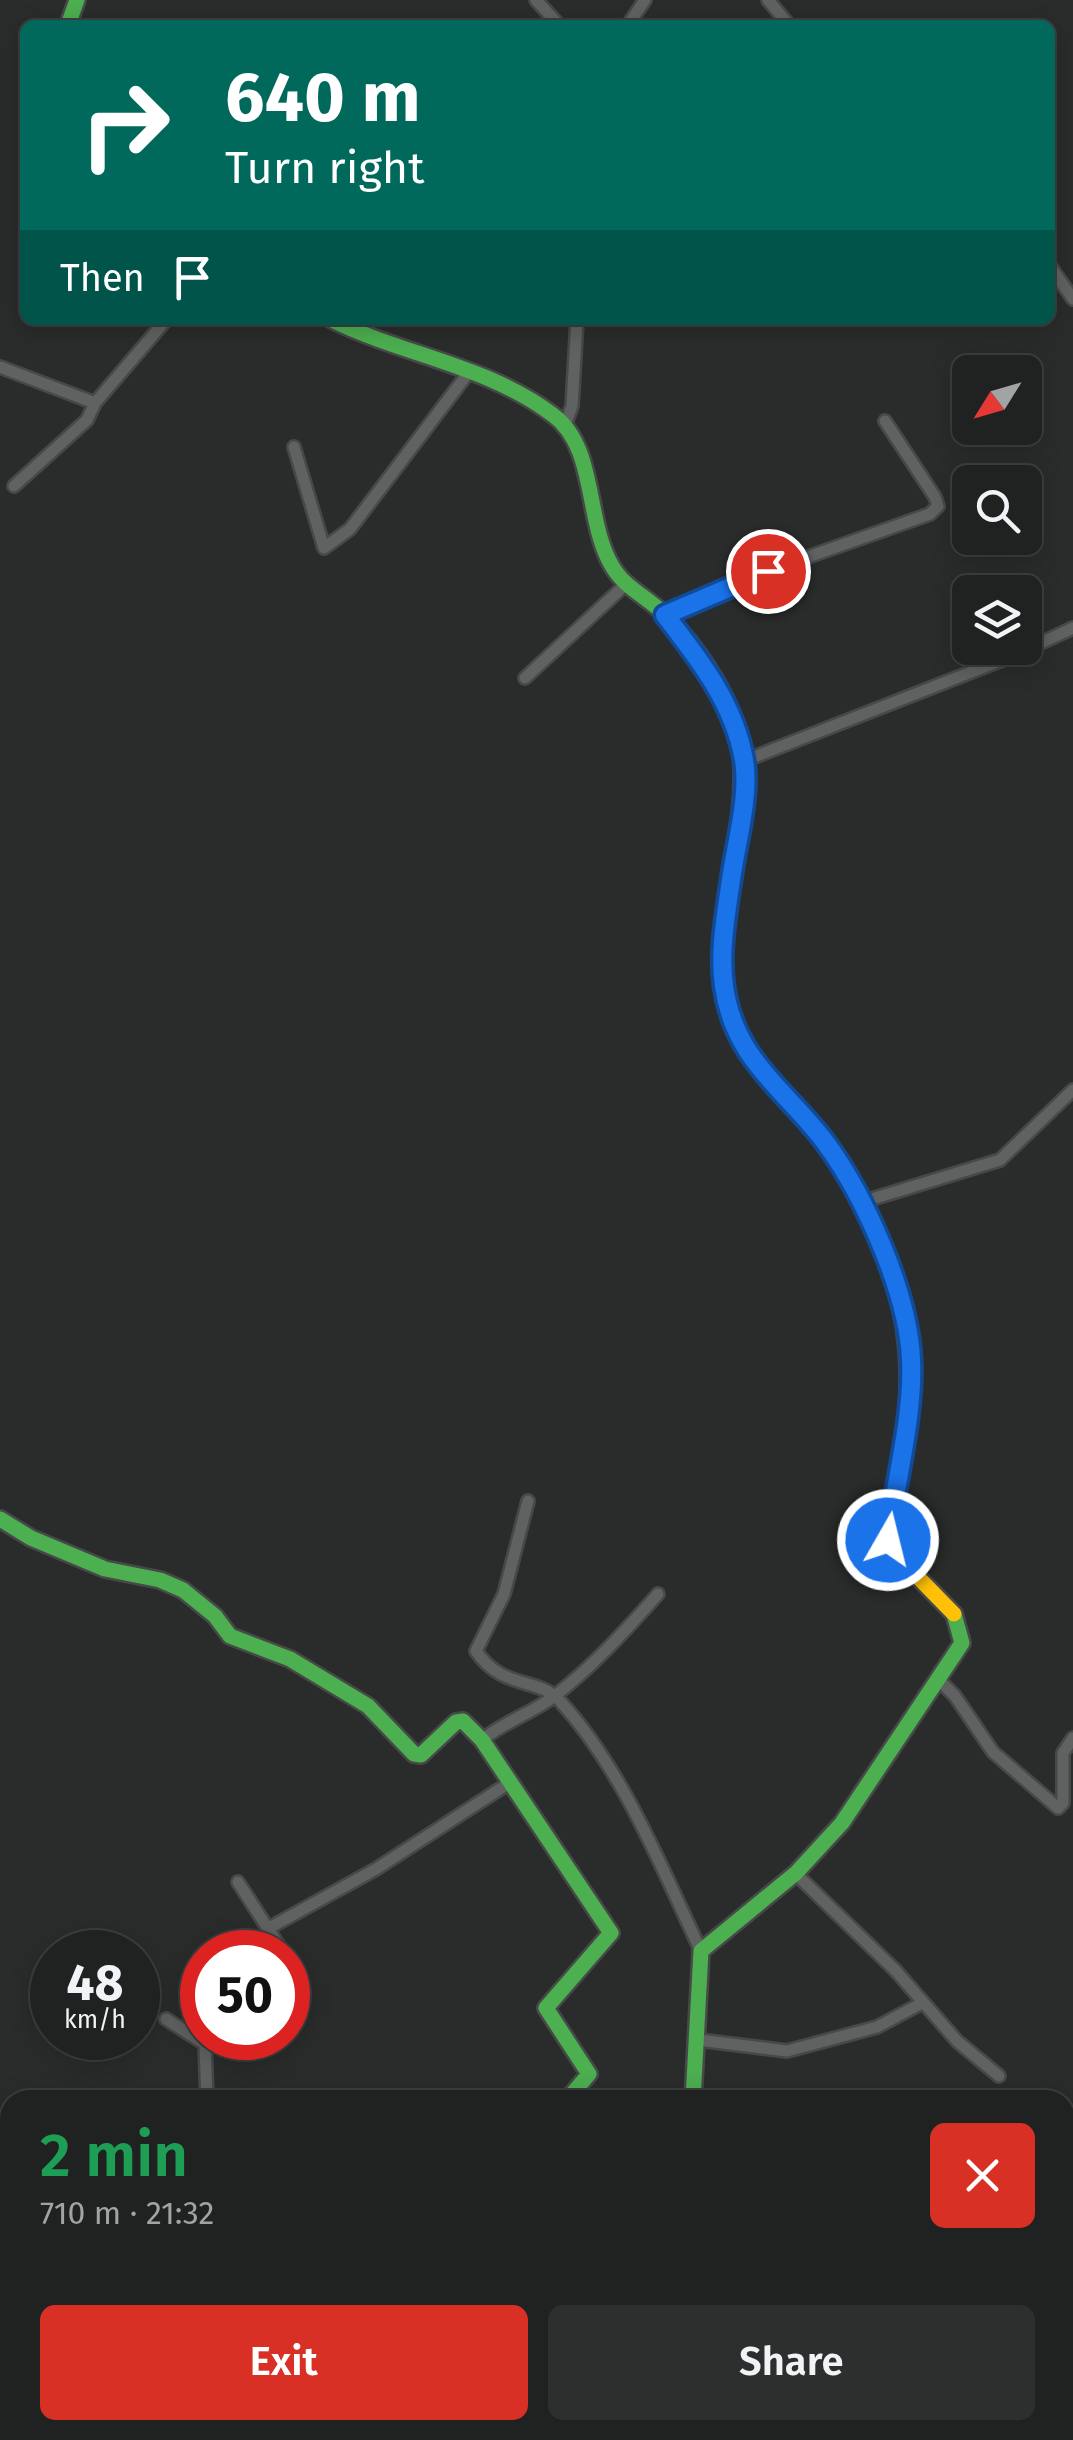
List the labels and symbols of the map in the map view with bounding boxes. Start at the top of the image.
north arrow [952,355,1042,445]
pin [726,529,811,614]
position arrow [836,1488,940,1592]
speed limit sign: 50 [180,1930,310,2060]

